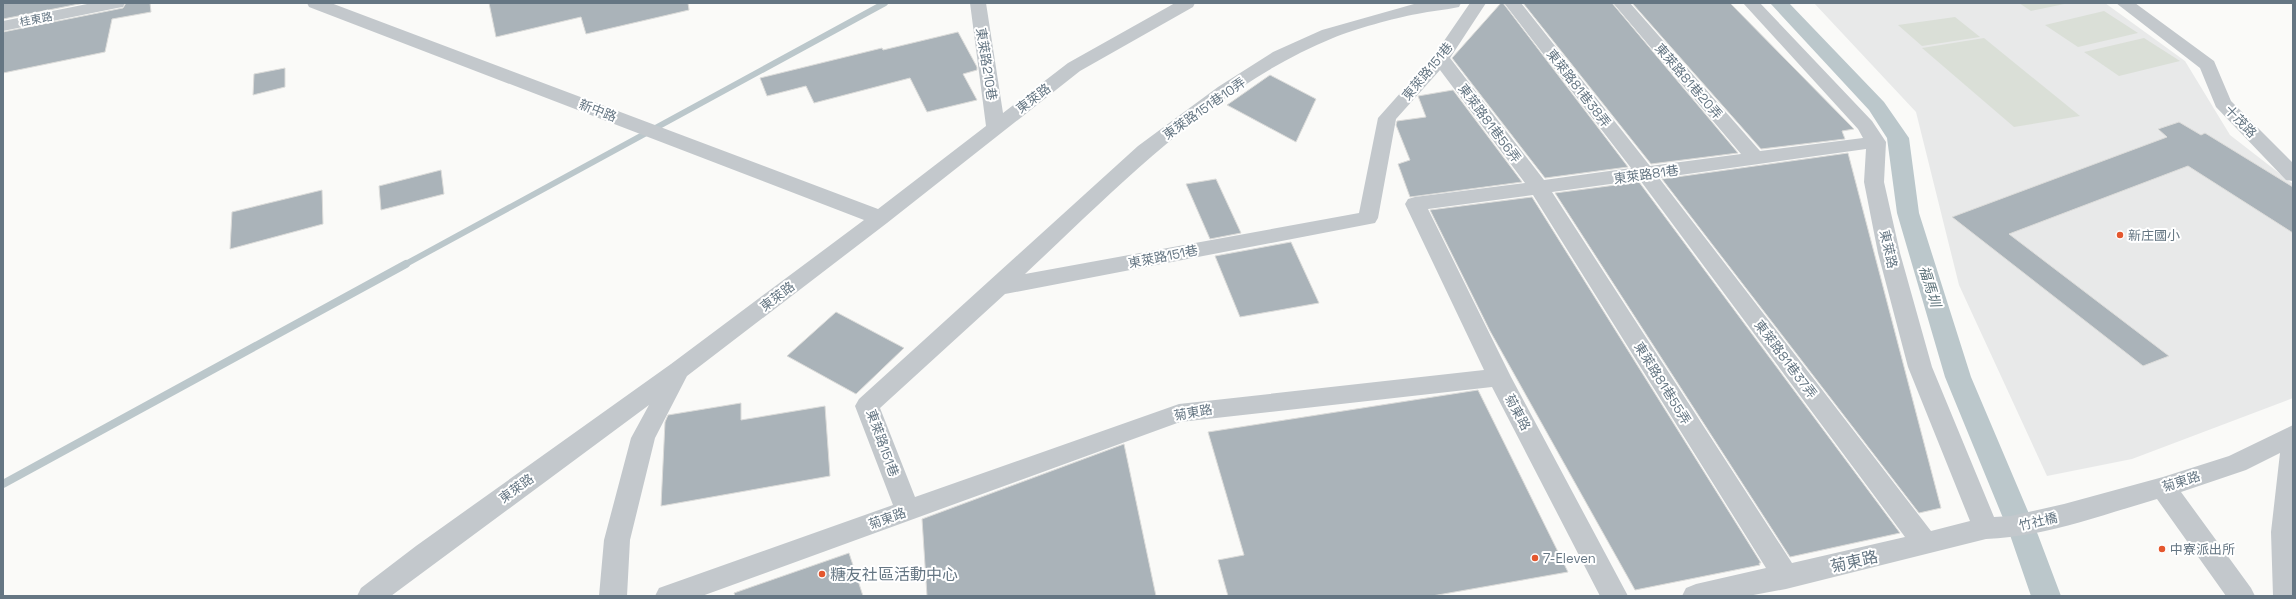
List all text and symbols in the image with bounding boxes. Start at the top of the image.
street label: 桂東路 [18,9,54,29]
street label: 東萊路210巷 [972,26,1001,102]
street label: 東萊路151巷 [1398,39,1457,104]
street label: 東萊路81巷20弄 [1651,40,1726,123]
street label: 東萊路81巷38弄 [1543,46,1614,131]
street label: 東萊路151巷10弄 [1160,74,1249,143]
street label: 東萊路 [1013,80,1054,117]
street label: 東萊路81巷56弄 [1454,81,1525,166]
street label: 新中路 [577,96,619,125]
street label: 十茂路 [2221,101,2260,141]
street label: 東萊路81巷 [1612,162,1680,187]
place label: 新庄國小 [2128,227,2180,244]
street label: 東萊路 [1876,228,1901,270]
marker: 新庄國小 [2115,230,2125,240]
street label: 東萊路151巷 [1127,241,1199,272]
water label: 福馬圳 [1915,263,1945,311]
street label: 東萊路 [757,278,798,315]
street label: 東萊路81巷37弄 [1751,317,1821,402]
street label: 東萊路81巷55弄 [1630,339,1695,428]
street label: 菊東路 [1501,391,1534,433]
street label: 菊東路 [1172,401,1214,424]
street label: 東萊路151巷 [862,407,903,479]
street label: 菊東路 [2160,467,2202,496]
street label: 東萊路 [496,470,537,507]
street label: 菊東路 [866,504,908,533]
street label: 竹社橋 [2017,509,2059,534]
place label: 中寮派出所 [2170,541,2235,558]
marker: 中寮派出所 [2157,544,2167,554]
street label: 菊東路 [1828,546,1880,577]
place label: 7-Eleven [1543,550,1596,567]
marker: 7-Eleven [1530,553,1540,563]
place label: 糖友社區活動中心 [830,564,958,585]
marker: 糖友社區活動中心 [817,569,827,579]

